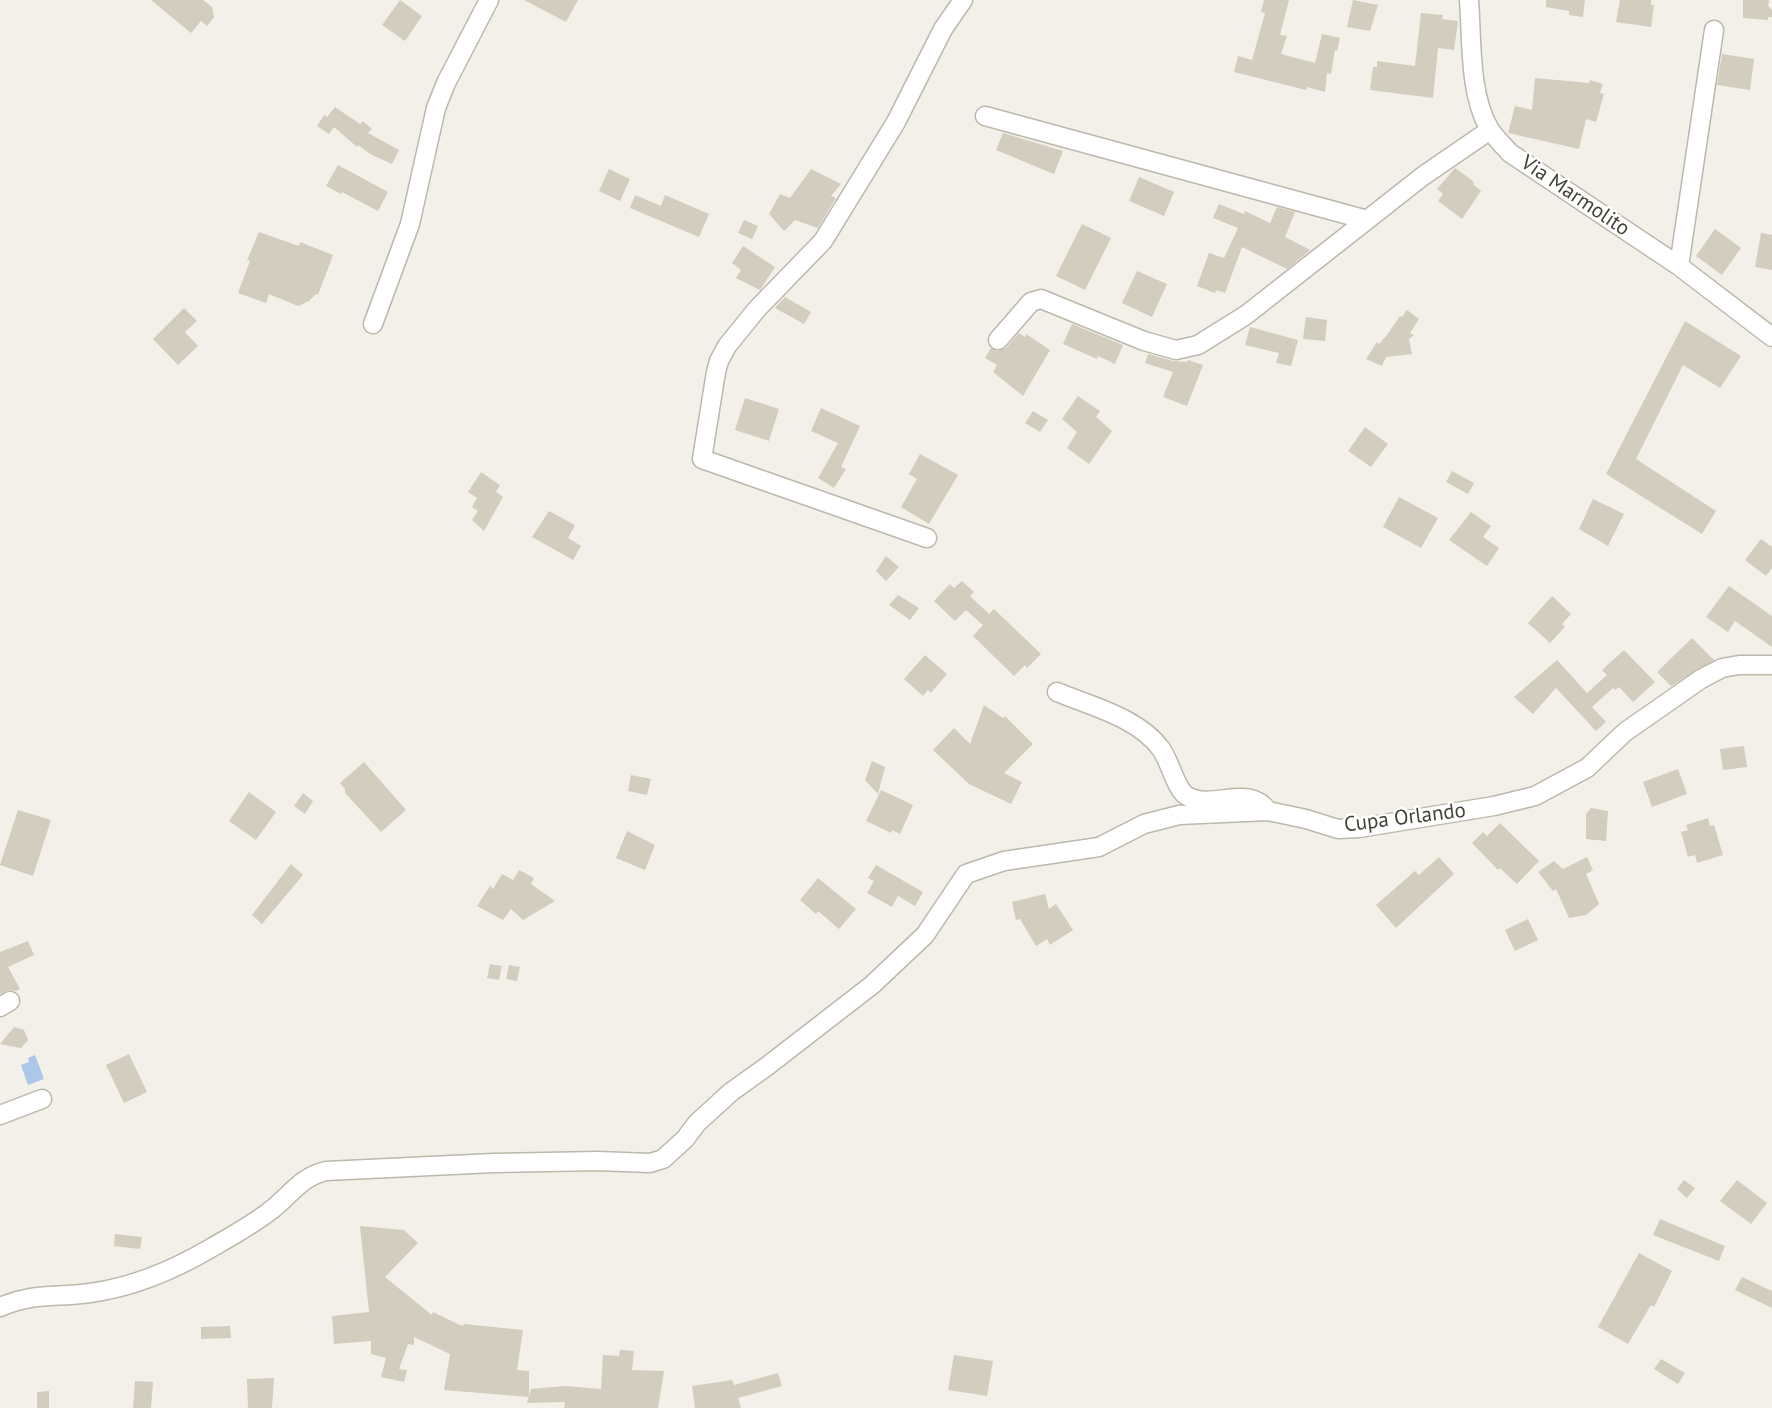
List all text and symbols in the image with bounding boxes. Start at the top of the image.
street label: Via Marmolito [1516,150,1634,242]
street label: Cupa Orlando [1343,798,1467,838]

